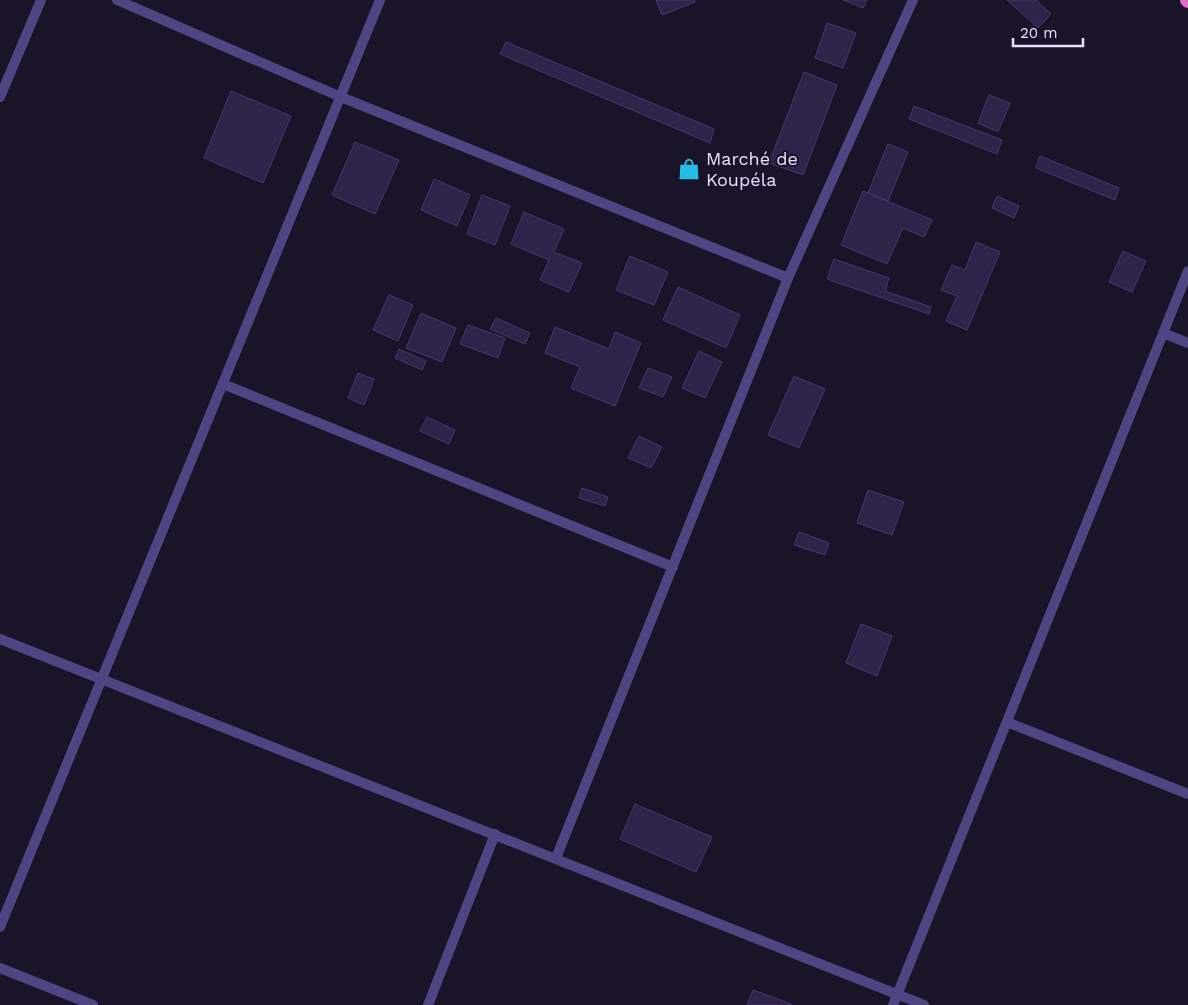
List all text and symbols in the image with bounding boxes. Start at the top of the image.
scale bar [1013,15,1083,47]
text: 20 m [1020,24,1058,42]
place label: Marché de Koupéla [706,148,798,190]
shop icon: Marché de Koupéla [676,156,702,182]

